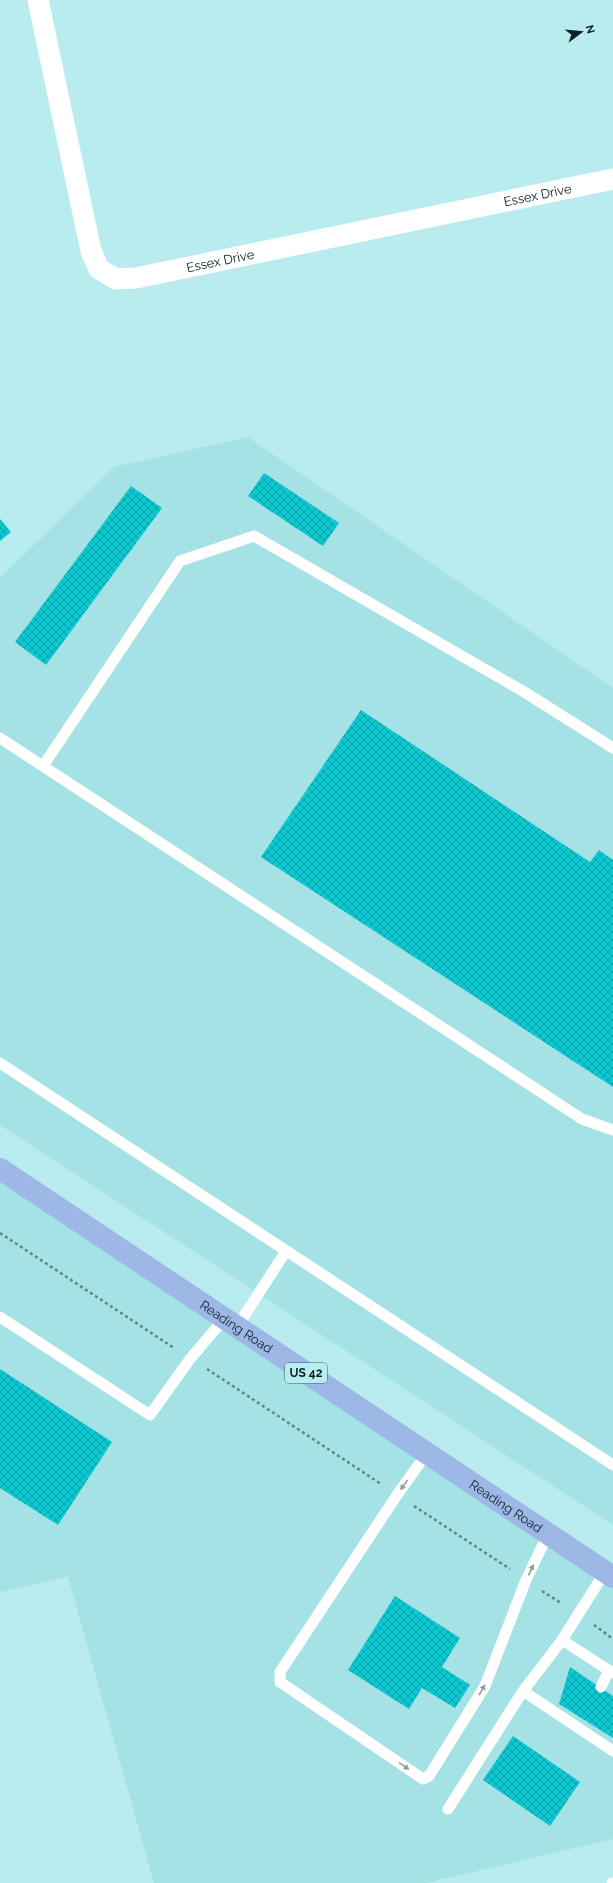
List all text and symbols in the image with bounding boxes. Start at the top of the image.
north arrow [561,12,601,52]
text: N [583,24,598,35]
street label: Essex Drive [502,180,573,209]
street label: Essex Drive [185,246,256,275]
street label: Reading Road [197,1297,276,1356]
road number: US 42 [285,1363,327,1383]
street label: Reading Road [467,1476,545,1535]
one-way arrow [400,1480,408,1491]
one-way arrow [528,1564,534,1576]
one-way arrow [478,1684,485,1696]
one-way arrow [399,1762,409,1770]

